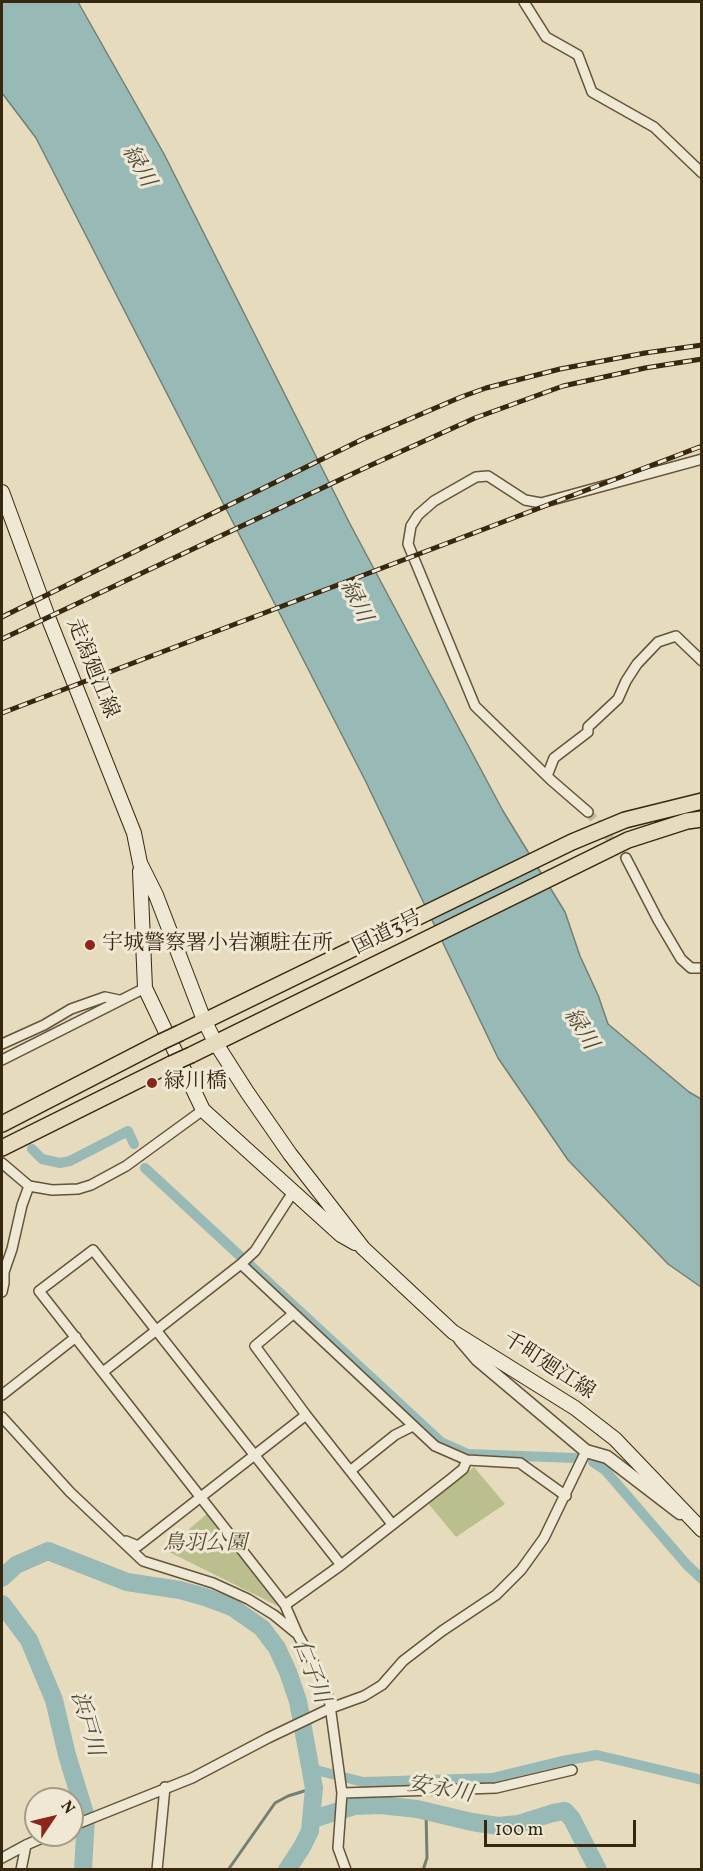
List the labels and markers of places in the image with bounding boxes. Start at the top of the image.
place label: 宇城警察署小岩瀬駐在所 [102,932,333,958]
marker: 宇城警察署小岩瀬駐在所 [83,938,97,952]
place label: 緑川橋 [164,1070,227,1096]
marker: 緑川橋 [145,1076,159,1090]

